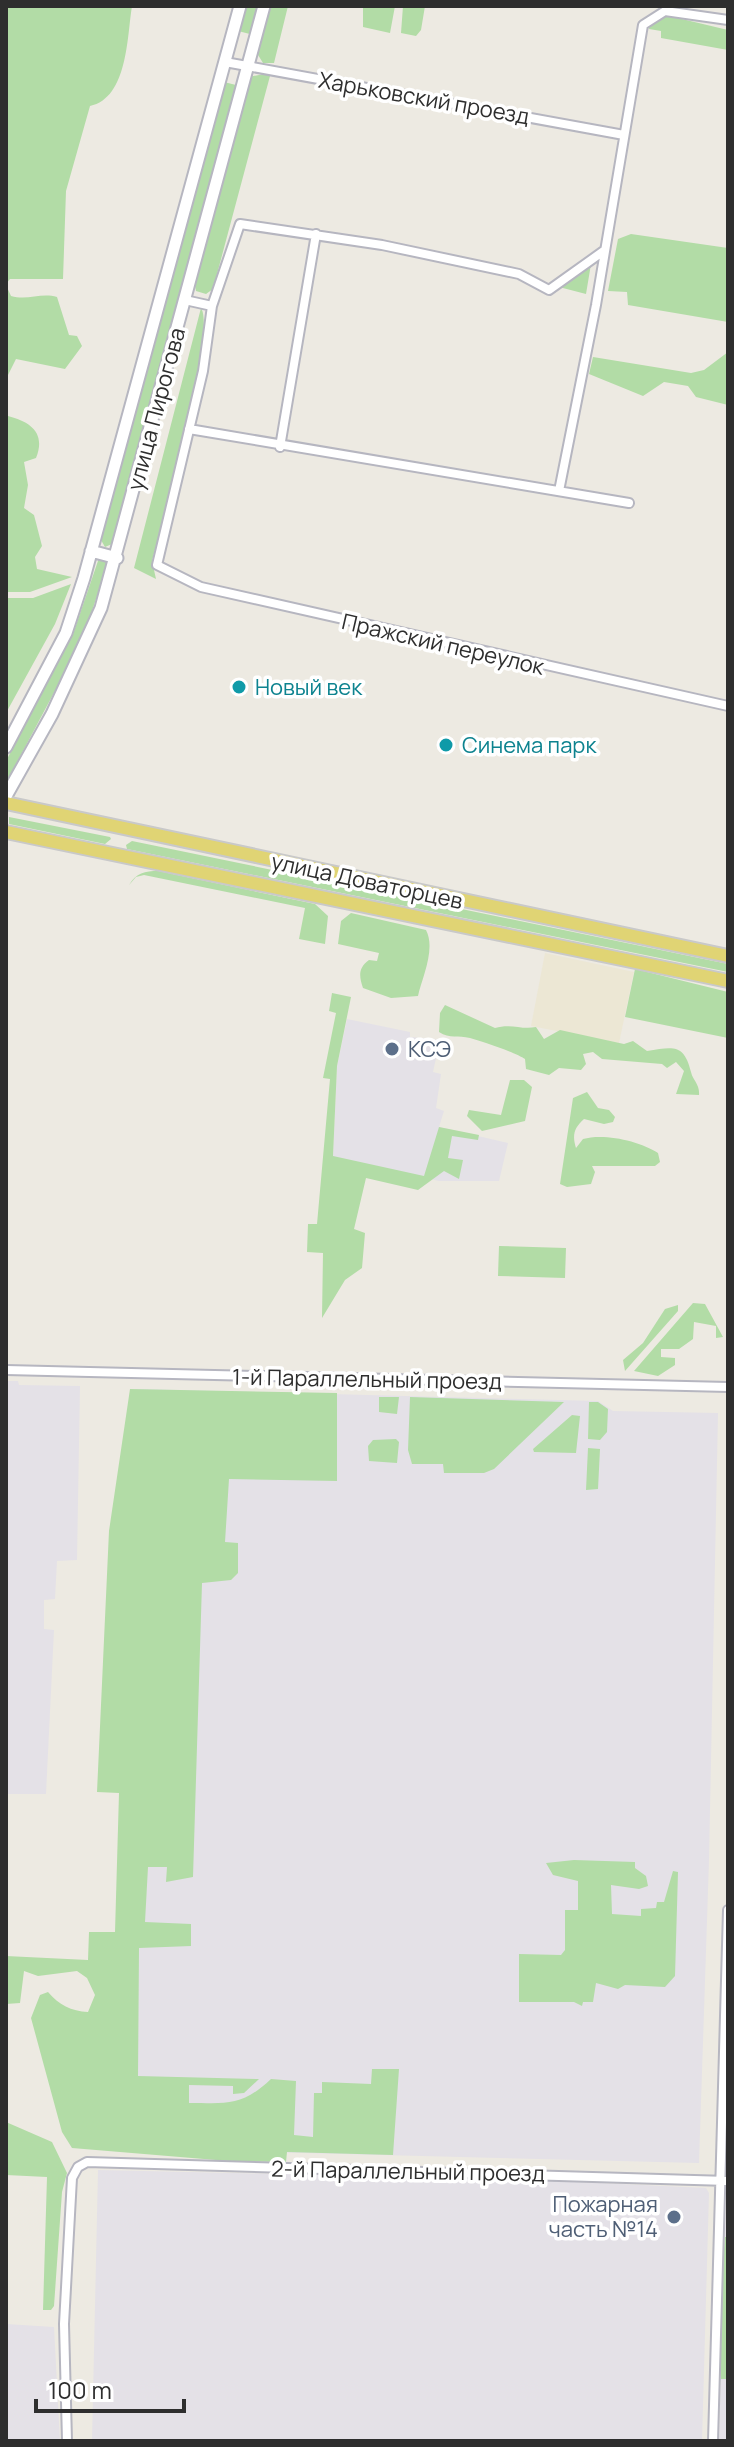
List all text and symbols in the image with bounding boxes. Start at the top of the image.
street label: Харьковский проезд [316,65,532,131]
street label: улица Пирогова [120,324,192,494]
street label: Пражский переулок [339,606,548,682]
place label: Новый век [255,672,363,702]
marker: Новый век [230,678,248,696]
place label: Синема парк [462,730,597,760]
marker: Синема парк [437,736,455,754]
street label: улица Доваторцев [269,846,466,916]
place label: КСЭ [408,1034,451,1064]
marker: КСЭ [383,1040,401,1058]
street label: 1-й Параллельный проезд [232,1362,502,1396]
street label: 2-й Параллельный проезд [271,2154,545,2188]
place label: Пожарная часть №14 [549,2189,658,2244]
marker: Пожарная часть №14 [665,2208,683,2226]
scale bar [36,2363,184,2413]
text: 100 m [48,2373,112,2406]

